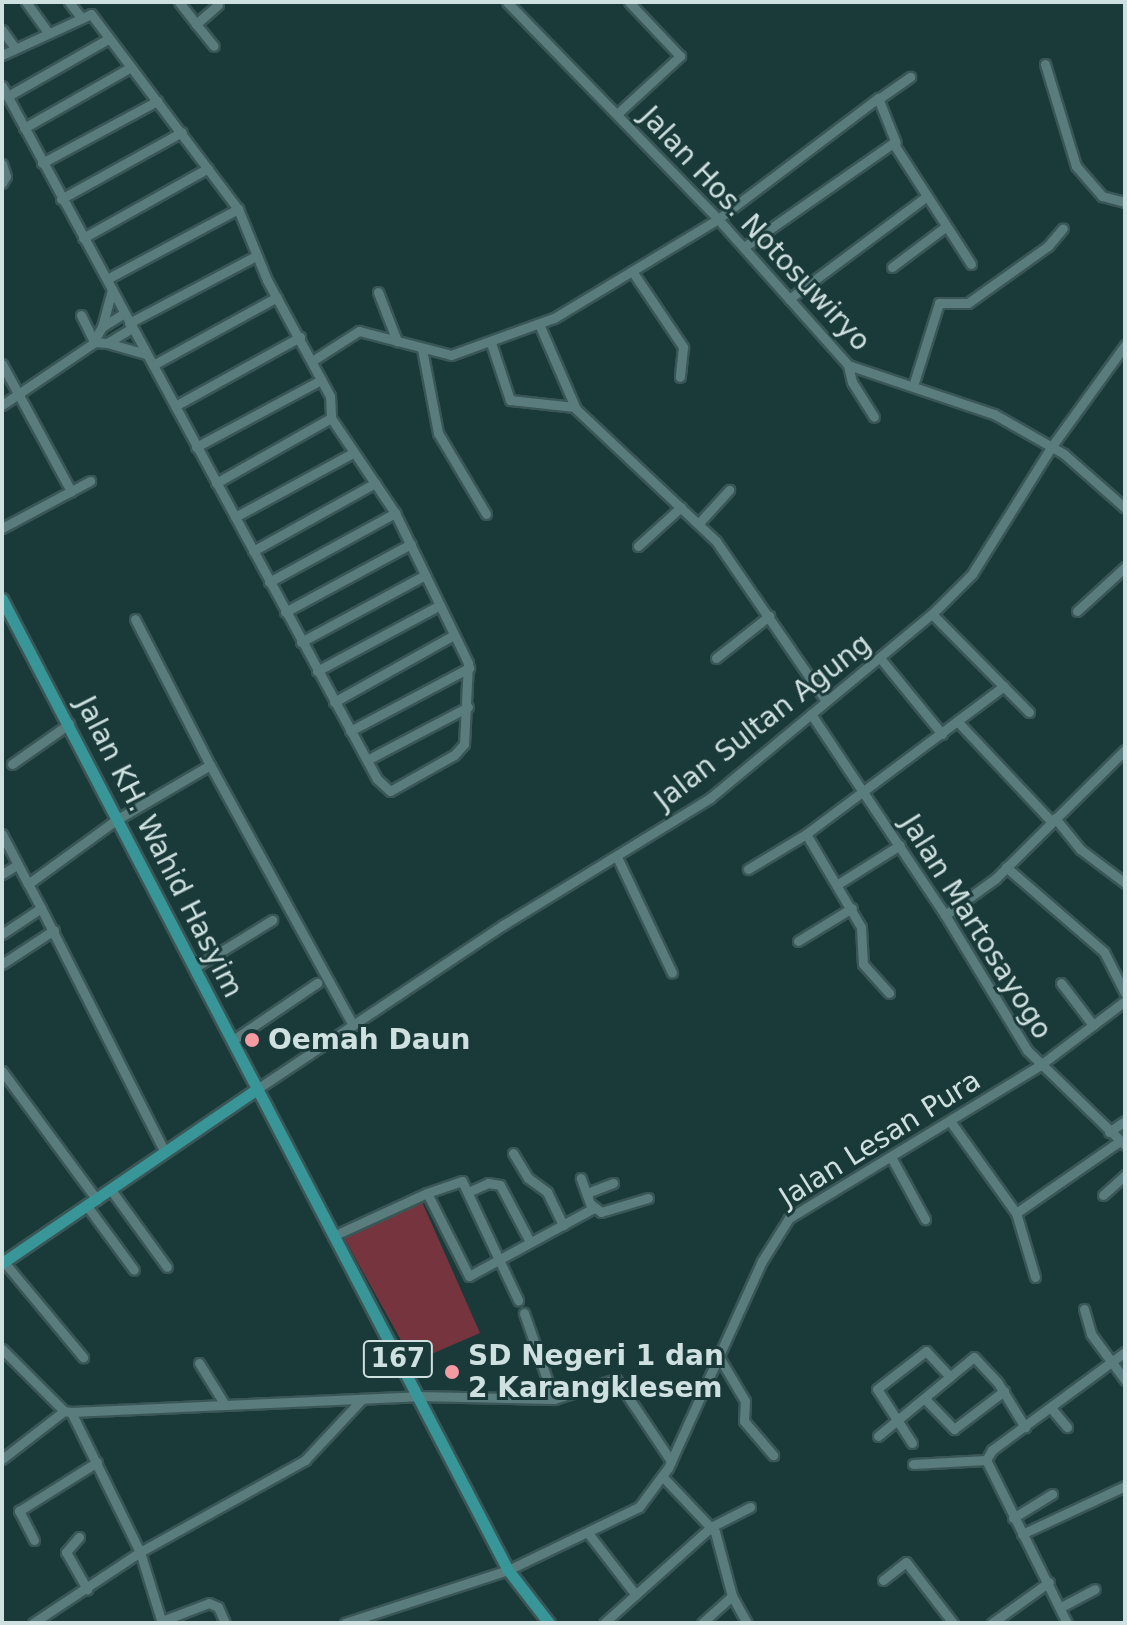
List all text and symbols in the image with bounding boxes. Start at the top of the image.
street label: Jalan Hos. Notosuwiryo [633,100,877,358]
street label: Jalan Sultan Agung [648,627,878,817]
street label: Jalan KH. Wahid Hasyim [68,691,250,1003]
street label: Jalan Martosayogo [893,809,1059,1045]
place label: Oemah Daun [268,1023,471,1057]
marker: Oemah Daun [243,1031,261,1049]
street label: Jalan Lesan Pura [773,1064,987,1214]
road number: 167 [362,1337,434,1381]
place label: SD Negeri 1 dan 2 Karangklesem [468,1339,724,1405]
marker: SD Negeri 1 dan 2 Karangklesem [443,1363,461,1381]

